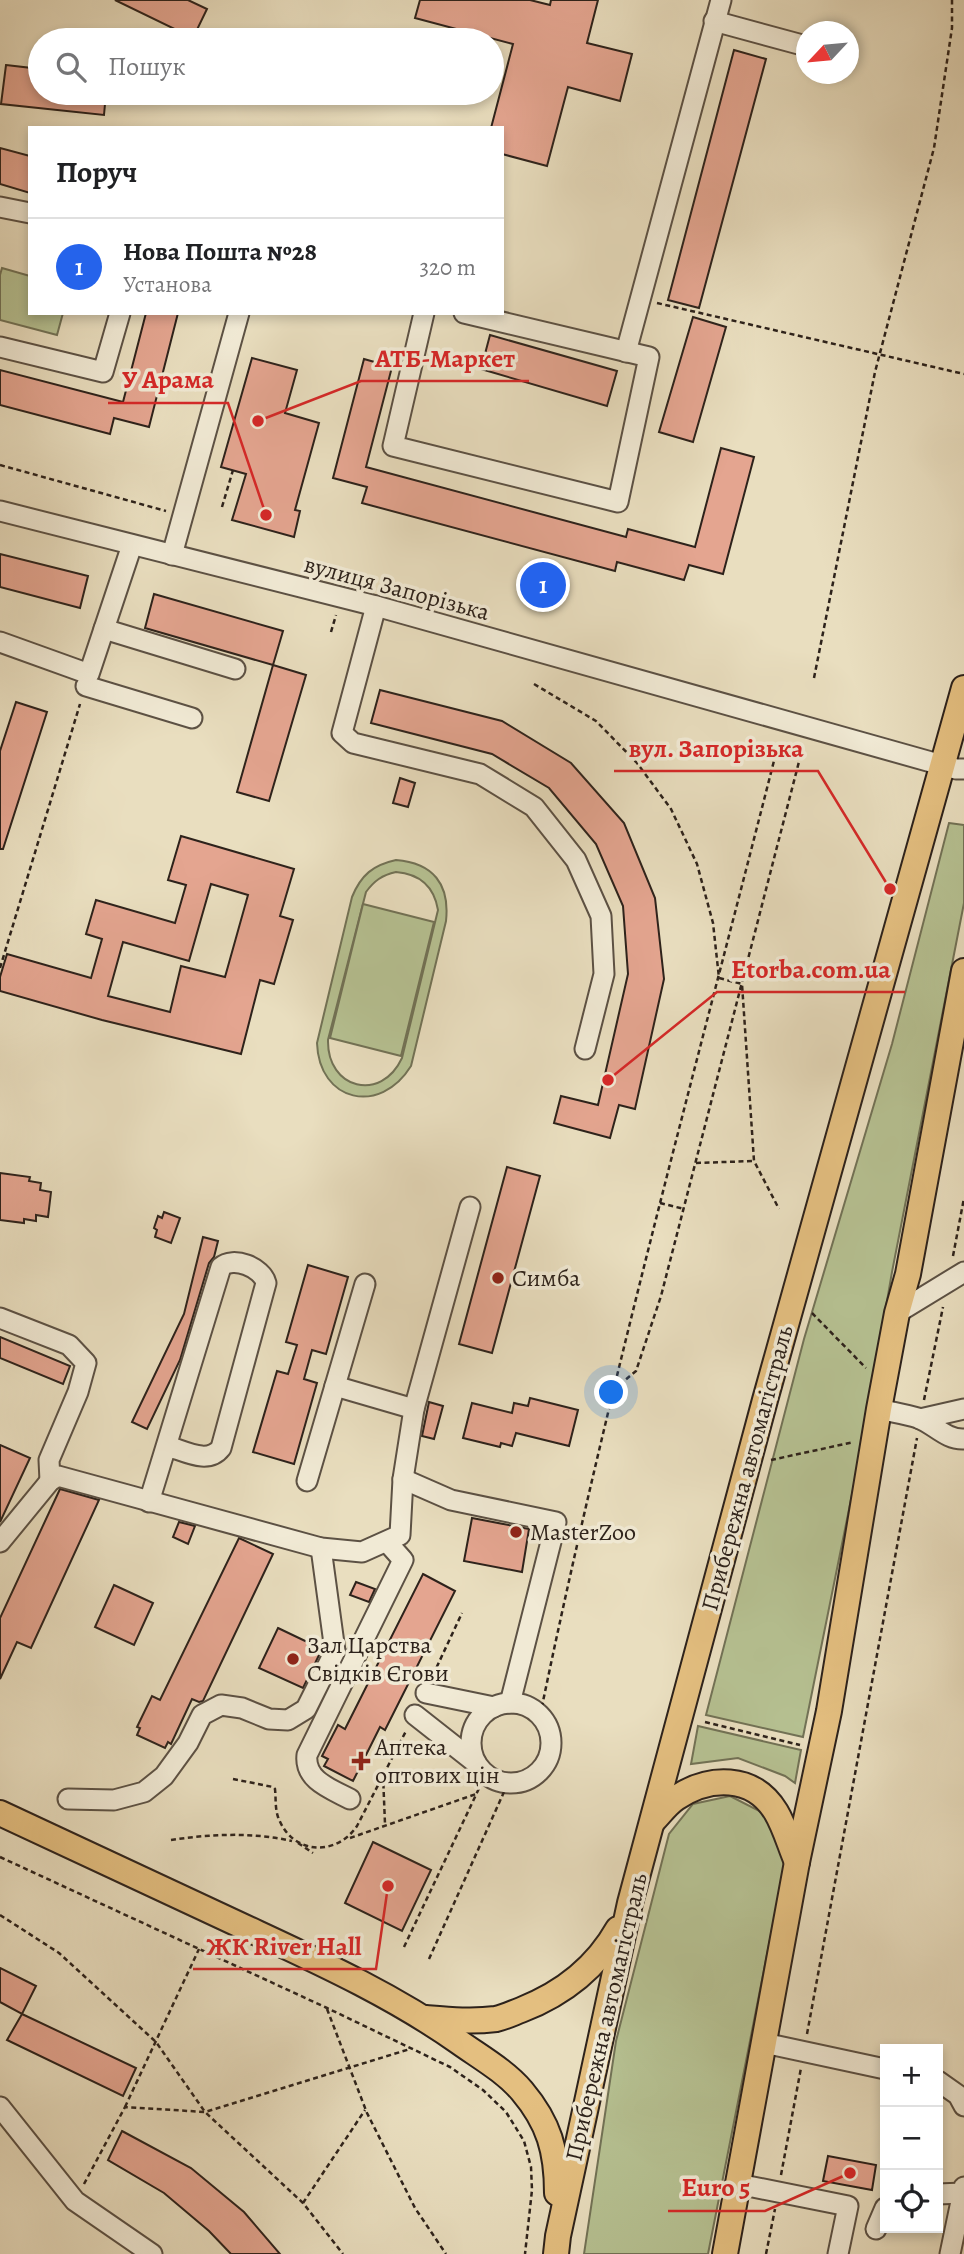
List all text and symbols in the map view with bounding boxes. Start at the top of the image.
north arrow [796,21,859,84]
search box [28,28,504,105]
icon: search [52,48,90,86]
text: Пошук [108,49,186,84]
text: Поруч [56,152,137,192]
text: Нова Пошта №28 [123,234,317,269]
text: 1 [75,252,83,283]
text: 320 m [420,252,476,283]
text: Установа [123,269,212,300]
callout: АТБ-Маркет [361,334,529,381]
text: АТБ-Маркет [374,341,515,376]
callout: У Арама [108,356,228,403]
text: У Арама [122,362,215,397]
street label: вулиця Запорізька [301,548,493,628]
pin: 1 [520,559,566,611]
callout: вул. Запорізька [614,724,818,771]
text: вул. Запорізька [628,731,804,766]
callout: Etorba.com.ua [717,945,905,992]
text: Etorba.com.ua [731,952,891,987]
place label: Симба [512,1262,580,1294]
marker: Симба [490,1270,506,1286]
street label: Прибережна автомагістраль [693,1321,801,1614]
your location [594,1375,628,1409]
place label: MasterZoo [530,1516,636,1548]
marker: MasterZoo [508,1524,524,1540]
place label: Зал Царства Свідків Єгови [307,1629,449,1689]
marker: Зал Царства Свідків Єгови [285,1651,301,1667]
place label: Аптека оптових цін [374,1731,500,1791]
marker: Аптека оптових цін [353,1753,369,1769]
street label: Прибережна автомагістраль [557,1869,655,2164]
callout: ЖК River Hall [193,1922,376,1969]
text: ЖК River Hall [206,1929,362,1964]
map controls [880,2044,943,2233]
button: + [880,2044,943,2107]
button: − [880,2107,943,2170]
callout: Euro 5 [668,2164,765,2211]
text: Euro 5 [682,2170,750,2205]
button: locate [880,2170,943,2233]

